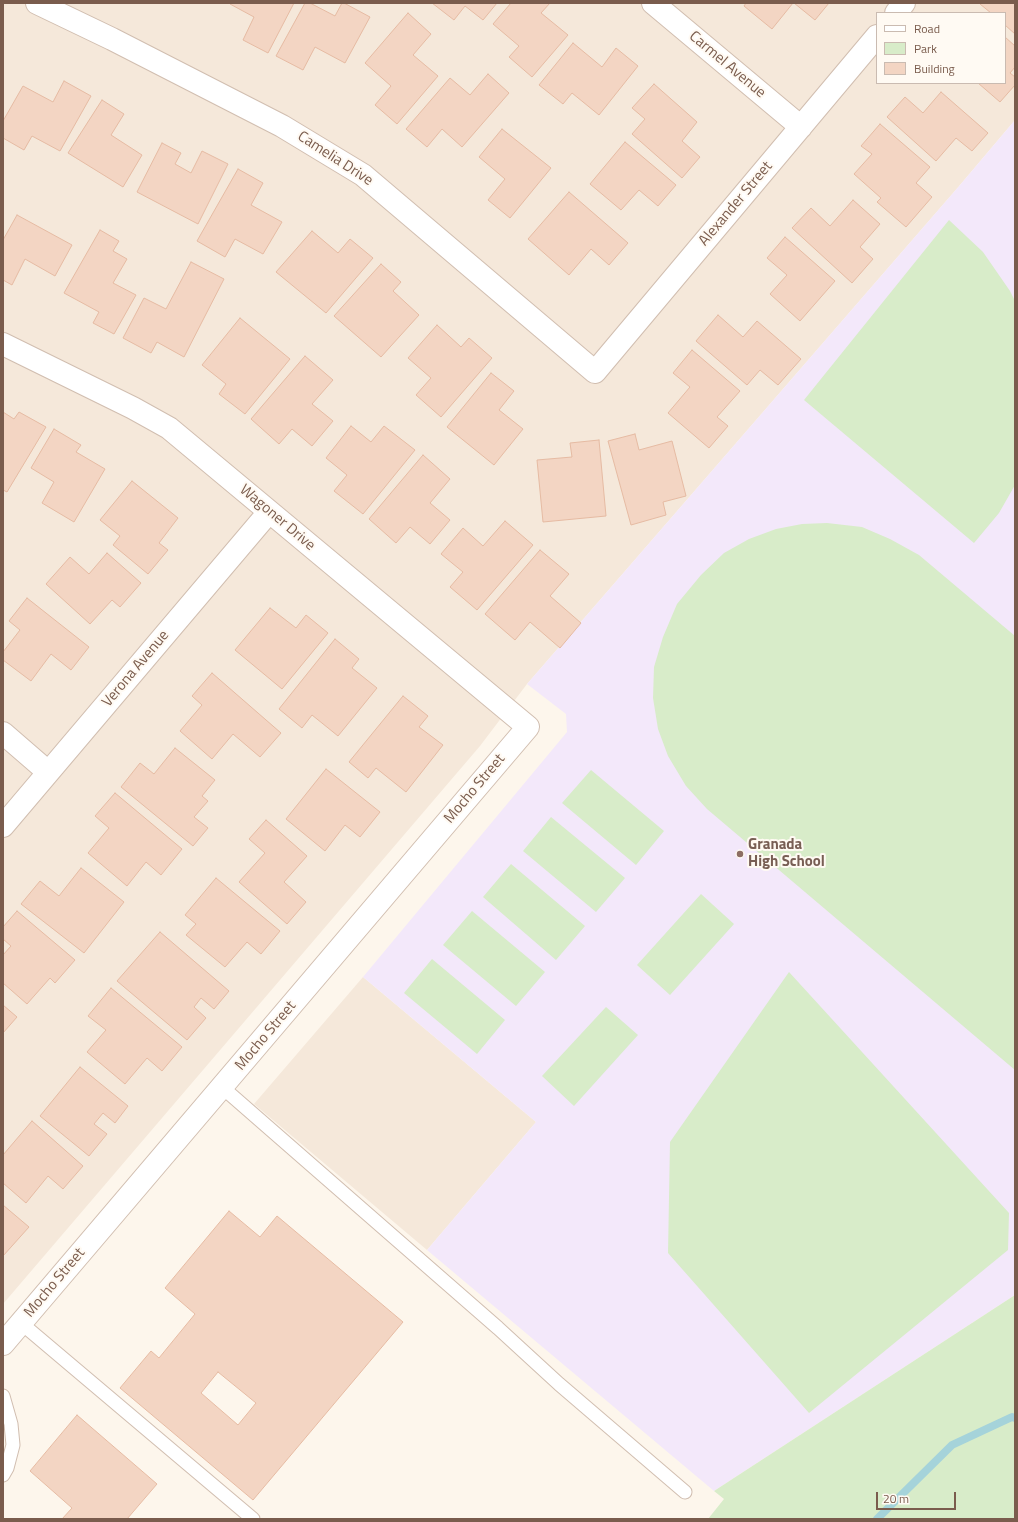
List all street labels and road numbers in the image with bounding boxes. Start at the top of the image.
street label: Carmel Avenue [685,28,769,102]
street label: Camelia Drive [294,128,376,190]
street label: Alexander Street [695,158,777,250]
street label: Wagoner Drive [236,481,318,555]
street label: Verona Avenue [99,627,173,711]
street label: Mocho Street [441,751,509,827]
street label: Mocho Street [232,998,300,1074]
street label: Mocho Street [21,1245,89,1321]

